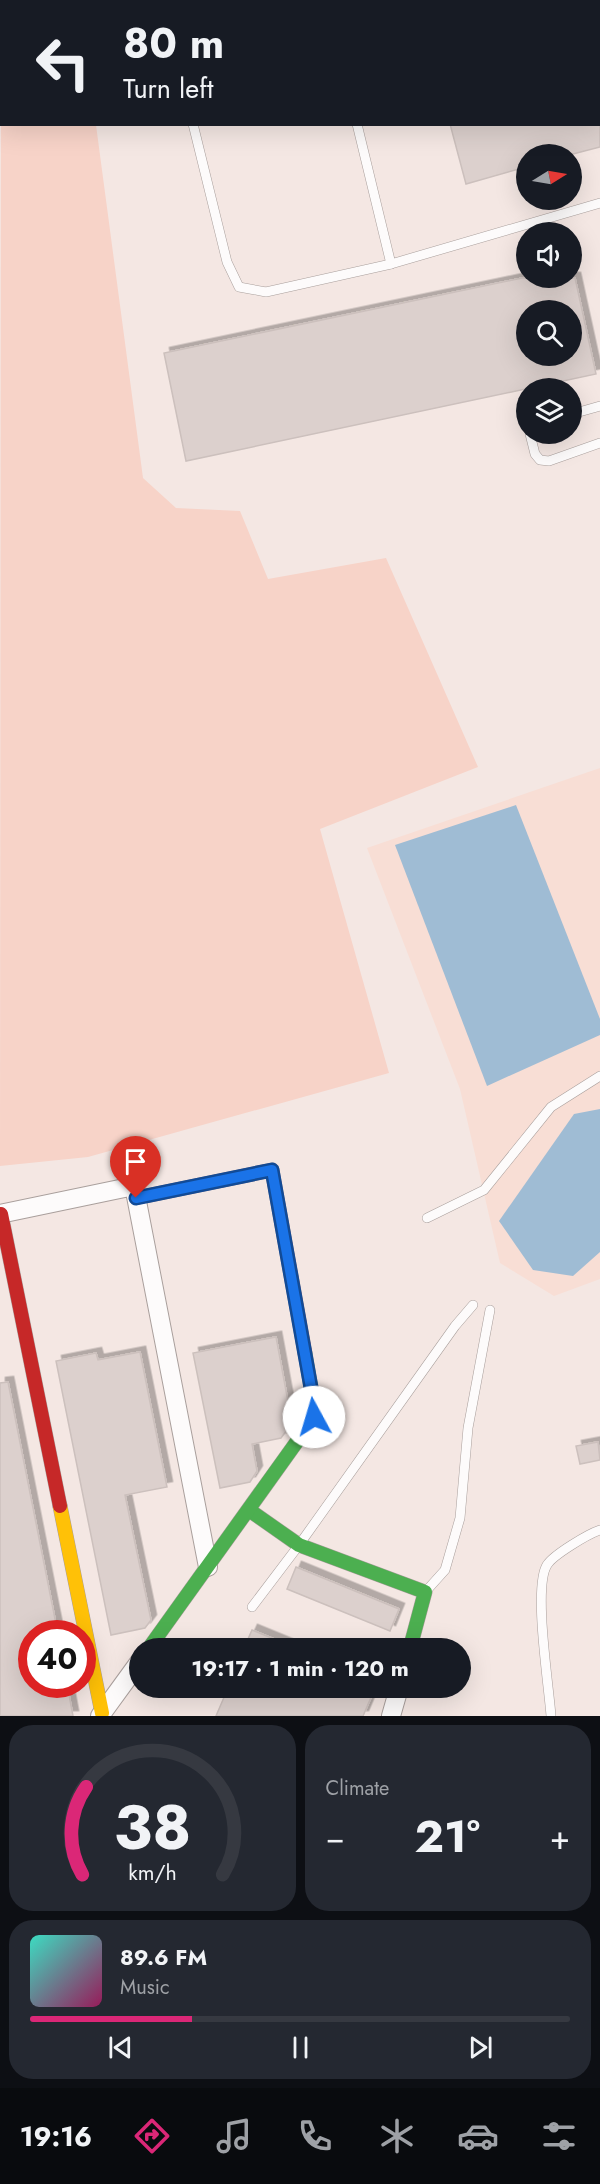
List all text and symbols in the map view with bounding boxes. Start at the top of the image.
text: 80 m [123,13,224,74]
icon: left [24,24,102,102]
text: Turn left [123,69,213,108]
north arrow [516,144,582,210]
map controls [516,144,582,444]
button: sound [516,222,582,288]
button: search [516,300,582,366]
button: layers [516,378,582,444]
pin [110,1136,161,1198]
icon: arrive [119,1145,152,1178]
position arrow [282,1385,346,1449]
speed limit sign: 40 [18,1620,96,1698]
text: 19:17 · 1 min · 120 m [191,1652,409,1684]
text: Climate [326,1774,389,1803]
text: 38 [113,1782,191,1872]
text: 21° [414,1804,480,1869]
text: − [326,1814,345,1861]
text: + [550,1814,570,1861]
text: km/h [128,1857,176,1888]
text: 89.6 FM [120,1941,207,1973]
text: Music [120,1973,170,2002]
icon: previous [104,2031,137,2064]
icon: pause [284,2031,317,2064]
icon: next [464,2031,497,2064]
icon: directions [131,2115,173,2157]
icon: music [213,2115,255,2157]
icon: phone [294,2115,336,2157]
icon: climate [376,2115,418,2157]
icon: car [457,2115,499,2157]
icon: filters [538,2115,580,2157]
text: 19:16 [20,2117,92,2156]

